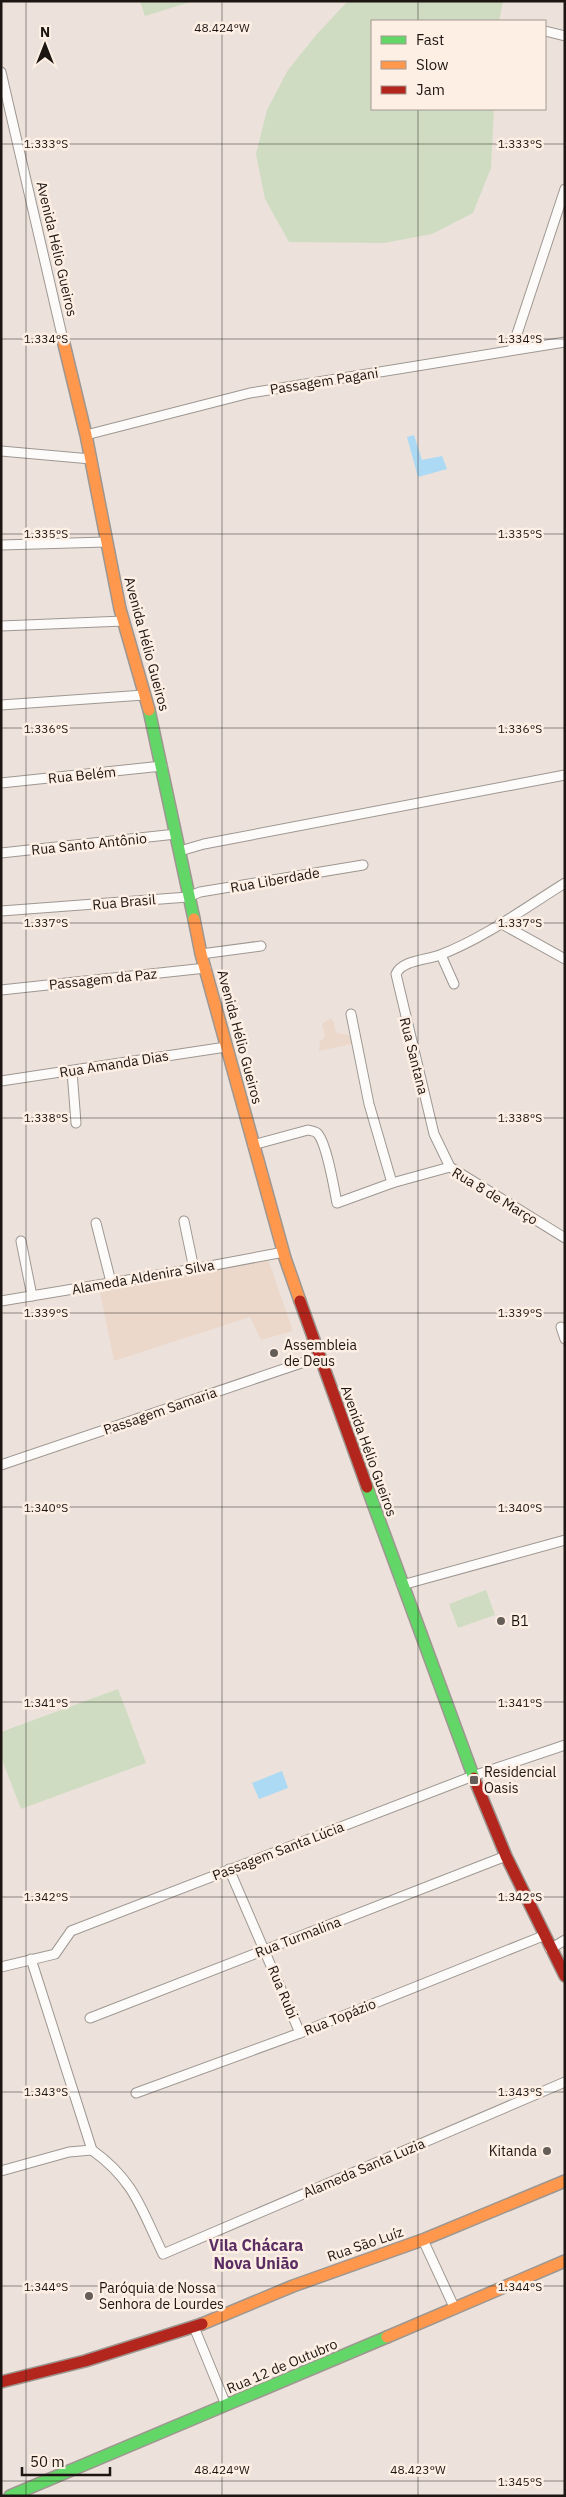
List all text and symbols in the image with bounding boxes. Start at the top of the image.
north arrow [20,20,70,70]
text: 48.424°W [194,20,250,35]
legend [371,20,546,110]
text: N [40,23,50,41]
text: Fast [416,30,444,49]
text: Slow [416,55,449,74]
text: Jam [416,80,445,99]
text: 1.333°S [24,136,68,151]
text: 1.333°S [498,136,542,151]
street label: Avenida Hélio Gueiros [33,180,81,318]
text: 1.334°S [24,331,68,346]
text: 1.334°S [498,331,542,346]
street label: Passagem Pagani [269,364,379,398]
text: 1.335°S [24,526,68,541]
text: 1.335°S [498,526,542,541]
street label: Avenida Hélio Gueiros [120,575,174,713]
text: 1.336°S [24,721,68,736]
text: 1.336°S [498,721,542,736]
street label: Rua Belém [47,762,117,788]
street label: Rua Santo Antônio [30,829,148,859]
street label: Rua Liberdade [229,863,321,897]
street label: Rua Brasil [92,890,157,914]
text: 1.337°S [24,915,68,930]
text: 1.337°S [498,915,542,930]
street label: Passagem da Paz [48,964,158,994]
street label: Avenida Hélio Gueiros [213,968,267,1106]
street label: Rua Santana [396,1015,432,1097]
street label: Rua Amanda Dias [58,1046,170,1082]
text: 1.338°S [24,1110,68,1125]
text: 1.338°S [498,1110,542,1125]
street label: Rua 8 de Março [449,1163,541,1229]
street label: Alameda Aldenira Silva [70,1255,216,1298]
text: 1.339°S [24,1305,68,1320]
text: 1.339°S [498,1305,542,1320]
place label: Assembleia de Deus [284,1336,358,1370]
marker: Assembleia de Deus [268,1347,280,1359]
street label: Passagem Samaria [101,1383,220,1439]
street label: Avenida Hélio Gueiros [337,1383,401,1519]
text: 1.340°S [24,1500,68,1515]
text: 1.340°S [498,1500,542,1515]
place label: B1 [511,1612,529,1630]
marker: B1 [495,1615,507,1627]
text: 1.341°S [24,1695,68,1710]
text: 1.341°S [498,1695,542,1710]
place label: Residencial Oasis [484,1763,557,1797]
marker: Residencial Oasis [468,1774,480,1786]
street label: Passagem Santa Lúcia [210,1817,347,1884]
text: 1.342°S [24,1889,68,1904]
text: 1.342°S [498,1889,542,1904]
street label: Rua Turmalina [253,1912,344,1962]
street label: Rua Rubi [264,1963,302,2021]
street label: Rua Topázio [301,1994,379,2040]
text: 1.343°S [24,2084,68,2099]
text: 1.343°S [498,2084,542,2099]
street label: Alameda Santa Luzia [300,2134,428,2202]
place label: Kitanda [489,2142,538,2160]
marker: Kitanda [541,2145,553,2157]
street label: Rua São Luíz [325,2222,406,2265]
district label: Vila Chácara Nova União [209,2235,303,2273]
text: 1.344°S [24,2279,68,2294]
place label: Paróquia de Nossa Senhora de Lourdes [99,2279,224,2313]
text: 1.344°S [498,2279,542,2294]
marker: Paróquia de Nossa Senhora de Lourdes [83,2290,95,2302]
street label: Rua 12 de Outubro [224,2334,340,2397]
scale bar [22,2444,110,2476]
text: 50 m [30,2452,65,2471]
text: 48.424°W [194,2462,250,2477]
text: 48.423°W [390,2462,446,2477]
text: 1.345°S [498,2474,542,2489]

